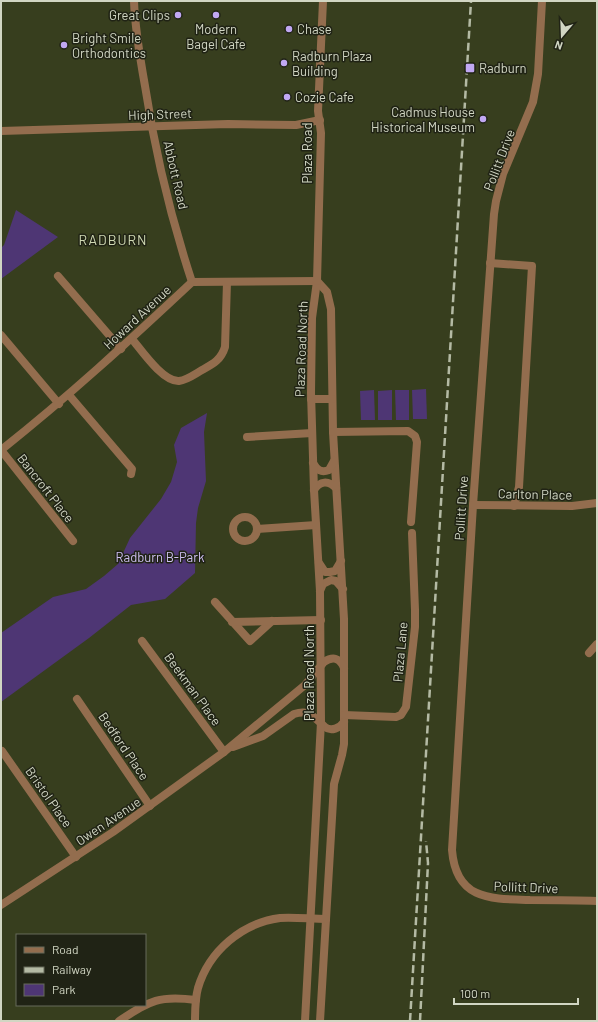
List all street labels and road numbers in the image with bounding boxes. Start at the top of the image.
street label: High Street [128,105,192,123]
street label: Plaza Road [299,122,315,184]
street label: Pollitt Drive [480,127,518,193]
street label: Abbott Road [160,139,192,211]
street label: Howard Avenue [100,281,174,352]
street label: Plaza Road North [291,301,311,397]
street label: Bancroft Place [14,450,78,526]
street label: Pollitt Drive [451,475,471,541]
street label: Carlton Place [498,485,572,503]
street label: Plaza Lane [389,621,411,683]
street label: Plaza Road North [301,625,317,721]
street label: Beekman Place [161,649,225,729]
street label: Bedford Place [95,709,153,783]
street label: Bristol Place [22,763,76,831]
street label: Owen Avenue [72,793,144,849]
street label: Pollitt Drive [493,878,559,896]

